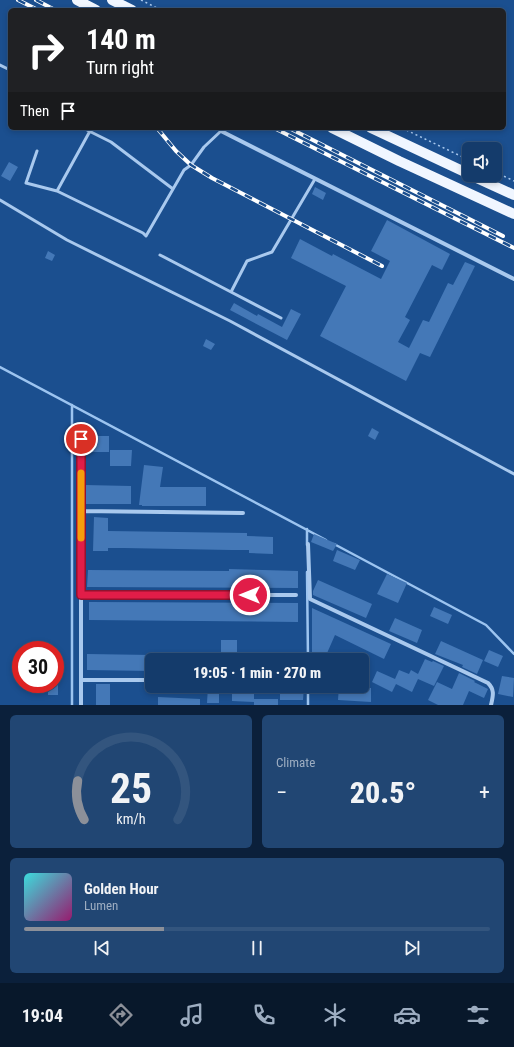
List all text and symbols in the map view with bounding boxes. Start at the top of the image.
text: 140 m [86,23,156,56]
icon: right [20,24,72,76]
text: Turn right [86,57,154,78]
icon: arrive [57,100,79,122]
text: Then [20,102,49,120]
map controls [462,142,502,182]
button: sound [462,142,502,182]
pin [64,422,98,456]
icon: arrive [70,428,92,450]
position arrow [229,574,271,616]
speed limit sign: 30 [12,641,64,693]
text: 19:05 · 1 min · 270 m [193,664,321,682]
text: Climate [276,755,315,770]
text: 25 [110,763,152,812]
text: 20.5° [350,775,416,810]
text: − [276,780,287,805]
text: + [479,780,490,805]
text: km/h [116,810,146,826]
text: Golden Hour [84,880,159,898]
text: Lumen [84,898,118,913]
icon: previous [91,937,113,959]
icon: pause [246,937,268,959]
icon: next [401,937,423,959]
icon: directions [107,1001,135,1029]
icon: music [178,1001,206,1029]
icon: phone [250,1001,278,1029]
icon: climate [321,1001,349,1029]
icon: car [393,1001,421,1029]
icon: filters [464,1001,492,1029]
text: 19:04 [22,1005,63,1026]

